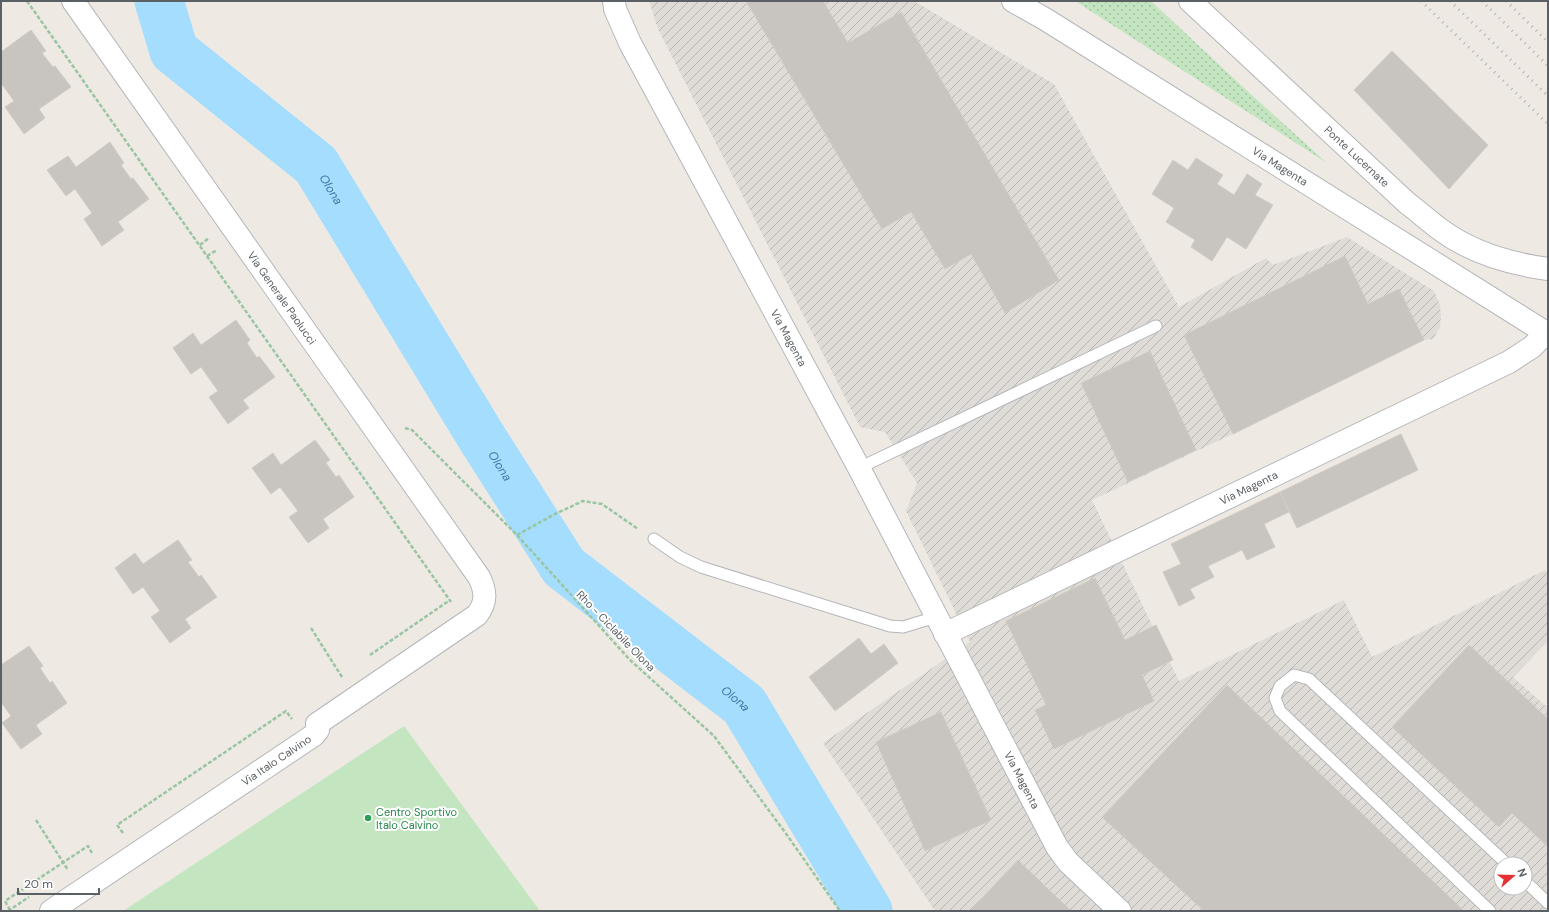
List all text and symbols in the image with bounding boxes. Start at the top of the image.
street label: Ponte Lucernate [1322,123,1392,190]
street label: Via Magenta [1250,144,1310,189]
water label: Olona [316,171,346,208]
street label: Via Generale Paolucci [245,249,319,347]
street label: Via Magenta [768,307,810,369]
water label: Olona [484,448,516,484]
street label: Via Magenta [1217,468,1280,508]
street label: Rho - Ciclabile Olona [574,588,658,674]
water label: Olona [718,682,754,715]
street label: Via Italo Calvino [239,732,314,789]
street label: Via Magenta [1001,749,1043,811]
place label: Centro Sportivo Italo Calvino [376,805,457,832]
marker: Centro Sportivo Italo Calvino [363,813,373,823]
north arrow [1493,856,1533,896]
text: N [1514,866,1530,879]
scale bar [18,870,99,896]
text: 20 m [24,876,53,892]

